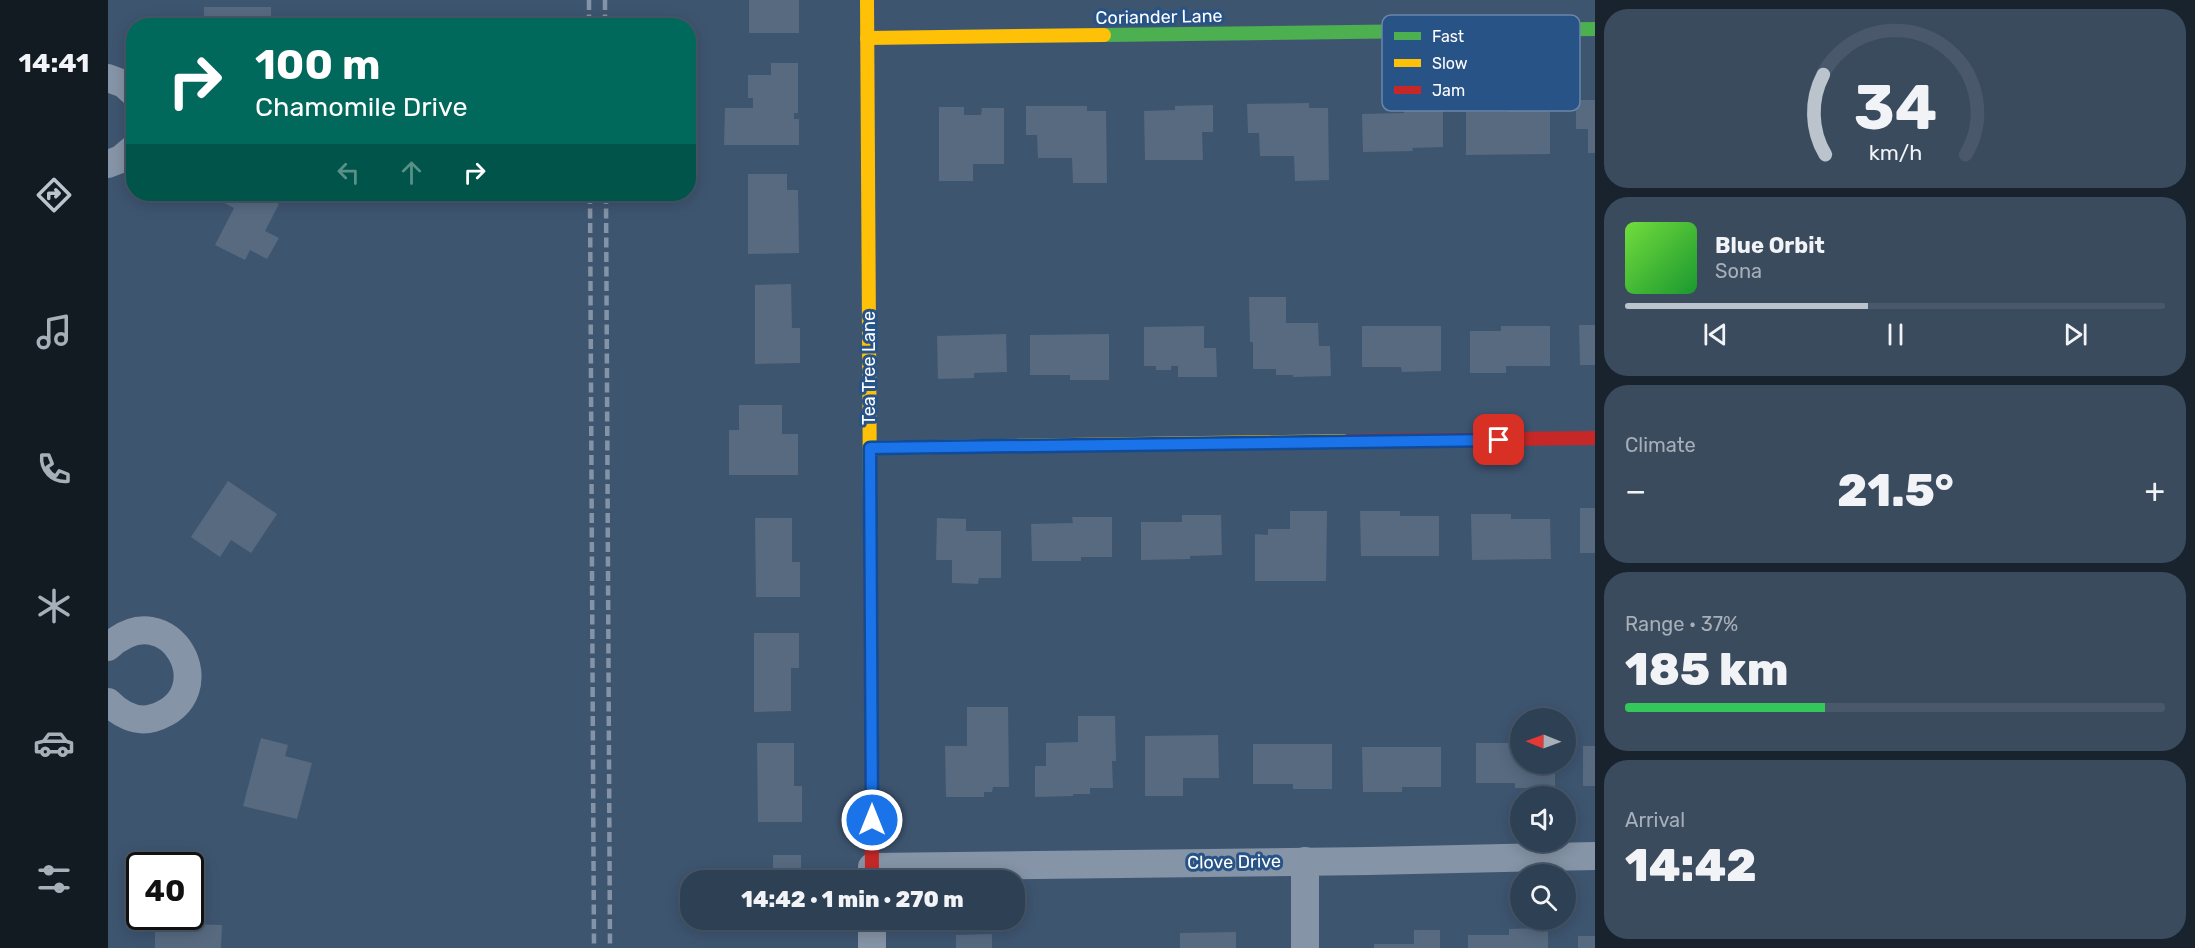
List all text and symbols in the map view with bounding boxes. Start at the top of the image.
street label: Coriander Lane [1095,5,1223,29]
legend [1382,15,1580,111]
text: Fast [1432,27,1464,46]
text: 100 m [255,40,380,90]
icon: right [156,42,234,120]
text: 14:41 [19,47,89,79]
text: Slow [1432,54,1468,73]
text: 34 [1853,72,1937,146]
text: Jam [1432,81,1465,100]
text: Chamomile Drive [255,91,468,123]
text: km/h [1868,141,1922,166]
icon: left [332,156,365,189]
icon: ahead [395,156,428,189]
icon: right [458,156,491,189]
icon: directions [33,174,75,216]
text: Blue Orbit [1715,232,1825,259]
text: Sona [1715,259,1762,283]
icon: music [33,311,75,353]
street label: Tea Tree Lane [858,311,880,425]
icon: previous [1699,318,1732,351]
icon: pause [1879,318,1912,351]
icon: next [2059,318,2092,351]
pin [1473,414,1524,465]
icon: arrive [1482,423,1515,456]
text: Climate [1625,433,1696,457]
icon: phone [33,448,75,490]
text: 21.5° [1837,464,1954,517]
text: − [1625,471,1646,510]
text: + [2144,471,2165,510]
icon: climate [33,585,75,627]
text: Range · 37% [1625,612,1738,636]
text: 185 km [1625,643,1788,696]
north arrow [1510,708,1576,774]
map controls [1510,708,1576,930]
icon: car [33,722,75,764]
button: sound [1510,786,1576,852]
position arrow [840,788,904,852]
text: Arrival [1625,808,1685,832]
text: 14:42 [1625,839,1757,892]
street label: Clove Drive [1187,850,1281,874]
speed limit sign: 40 [126,852,204,930]
icon: filters [33,858,75,900]
button: search [1510,864,1576,930]
text: 14:42 · 1 min · 270 m [741,886,964,913]

